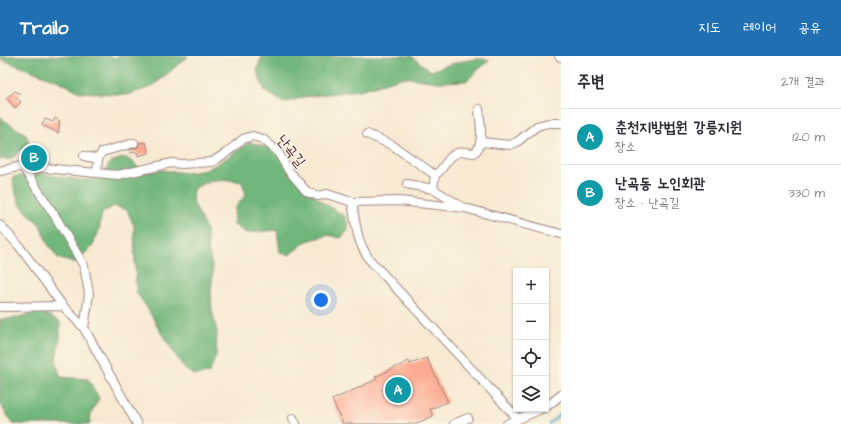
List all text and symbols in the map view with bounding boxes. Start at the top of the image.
text: Trailo [20,15,69,42]
text: 지도 [698,18,721,38]
text: 레이어 [743,18,776,38]
text: 공유 [798,18,821,38]
text: 주변 [577,70,604,94]
text: 2개 결과 [781,73,825,91]
text: 춘천지방법원 강릉지원 [615,117,742,138]
text: A [586,128,594,146]
text: 120 m [792,128,825,146]
street label: 난곡길 [272,130,310,172]
text: 장소 [615,138,636,156]
pin: B [21,143,47,173]
text: 난곡동 노인회관 [615,173,706,194]
text: B [585,184,595,202]
text: 330 m [788,184,825,202]
text: 장소 · 난곡길 [615,194,680,212]
map controls [513,268,549,412]
button: + [513,268,549,304]
your location [311,290,331,310]
button: − [513,304,549,340]
button: locate [513,340,549,376]
pin: A [385,375,411,405]
button: layers [513,376,549,412]

